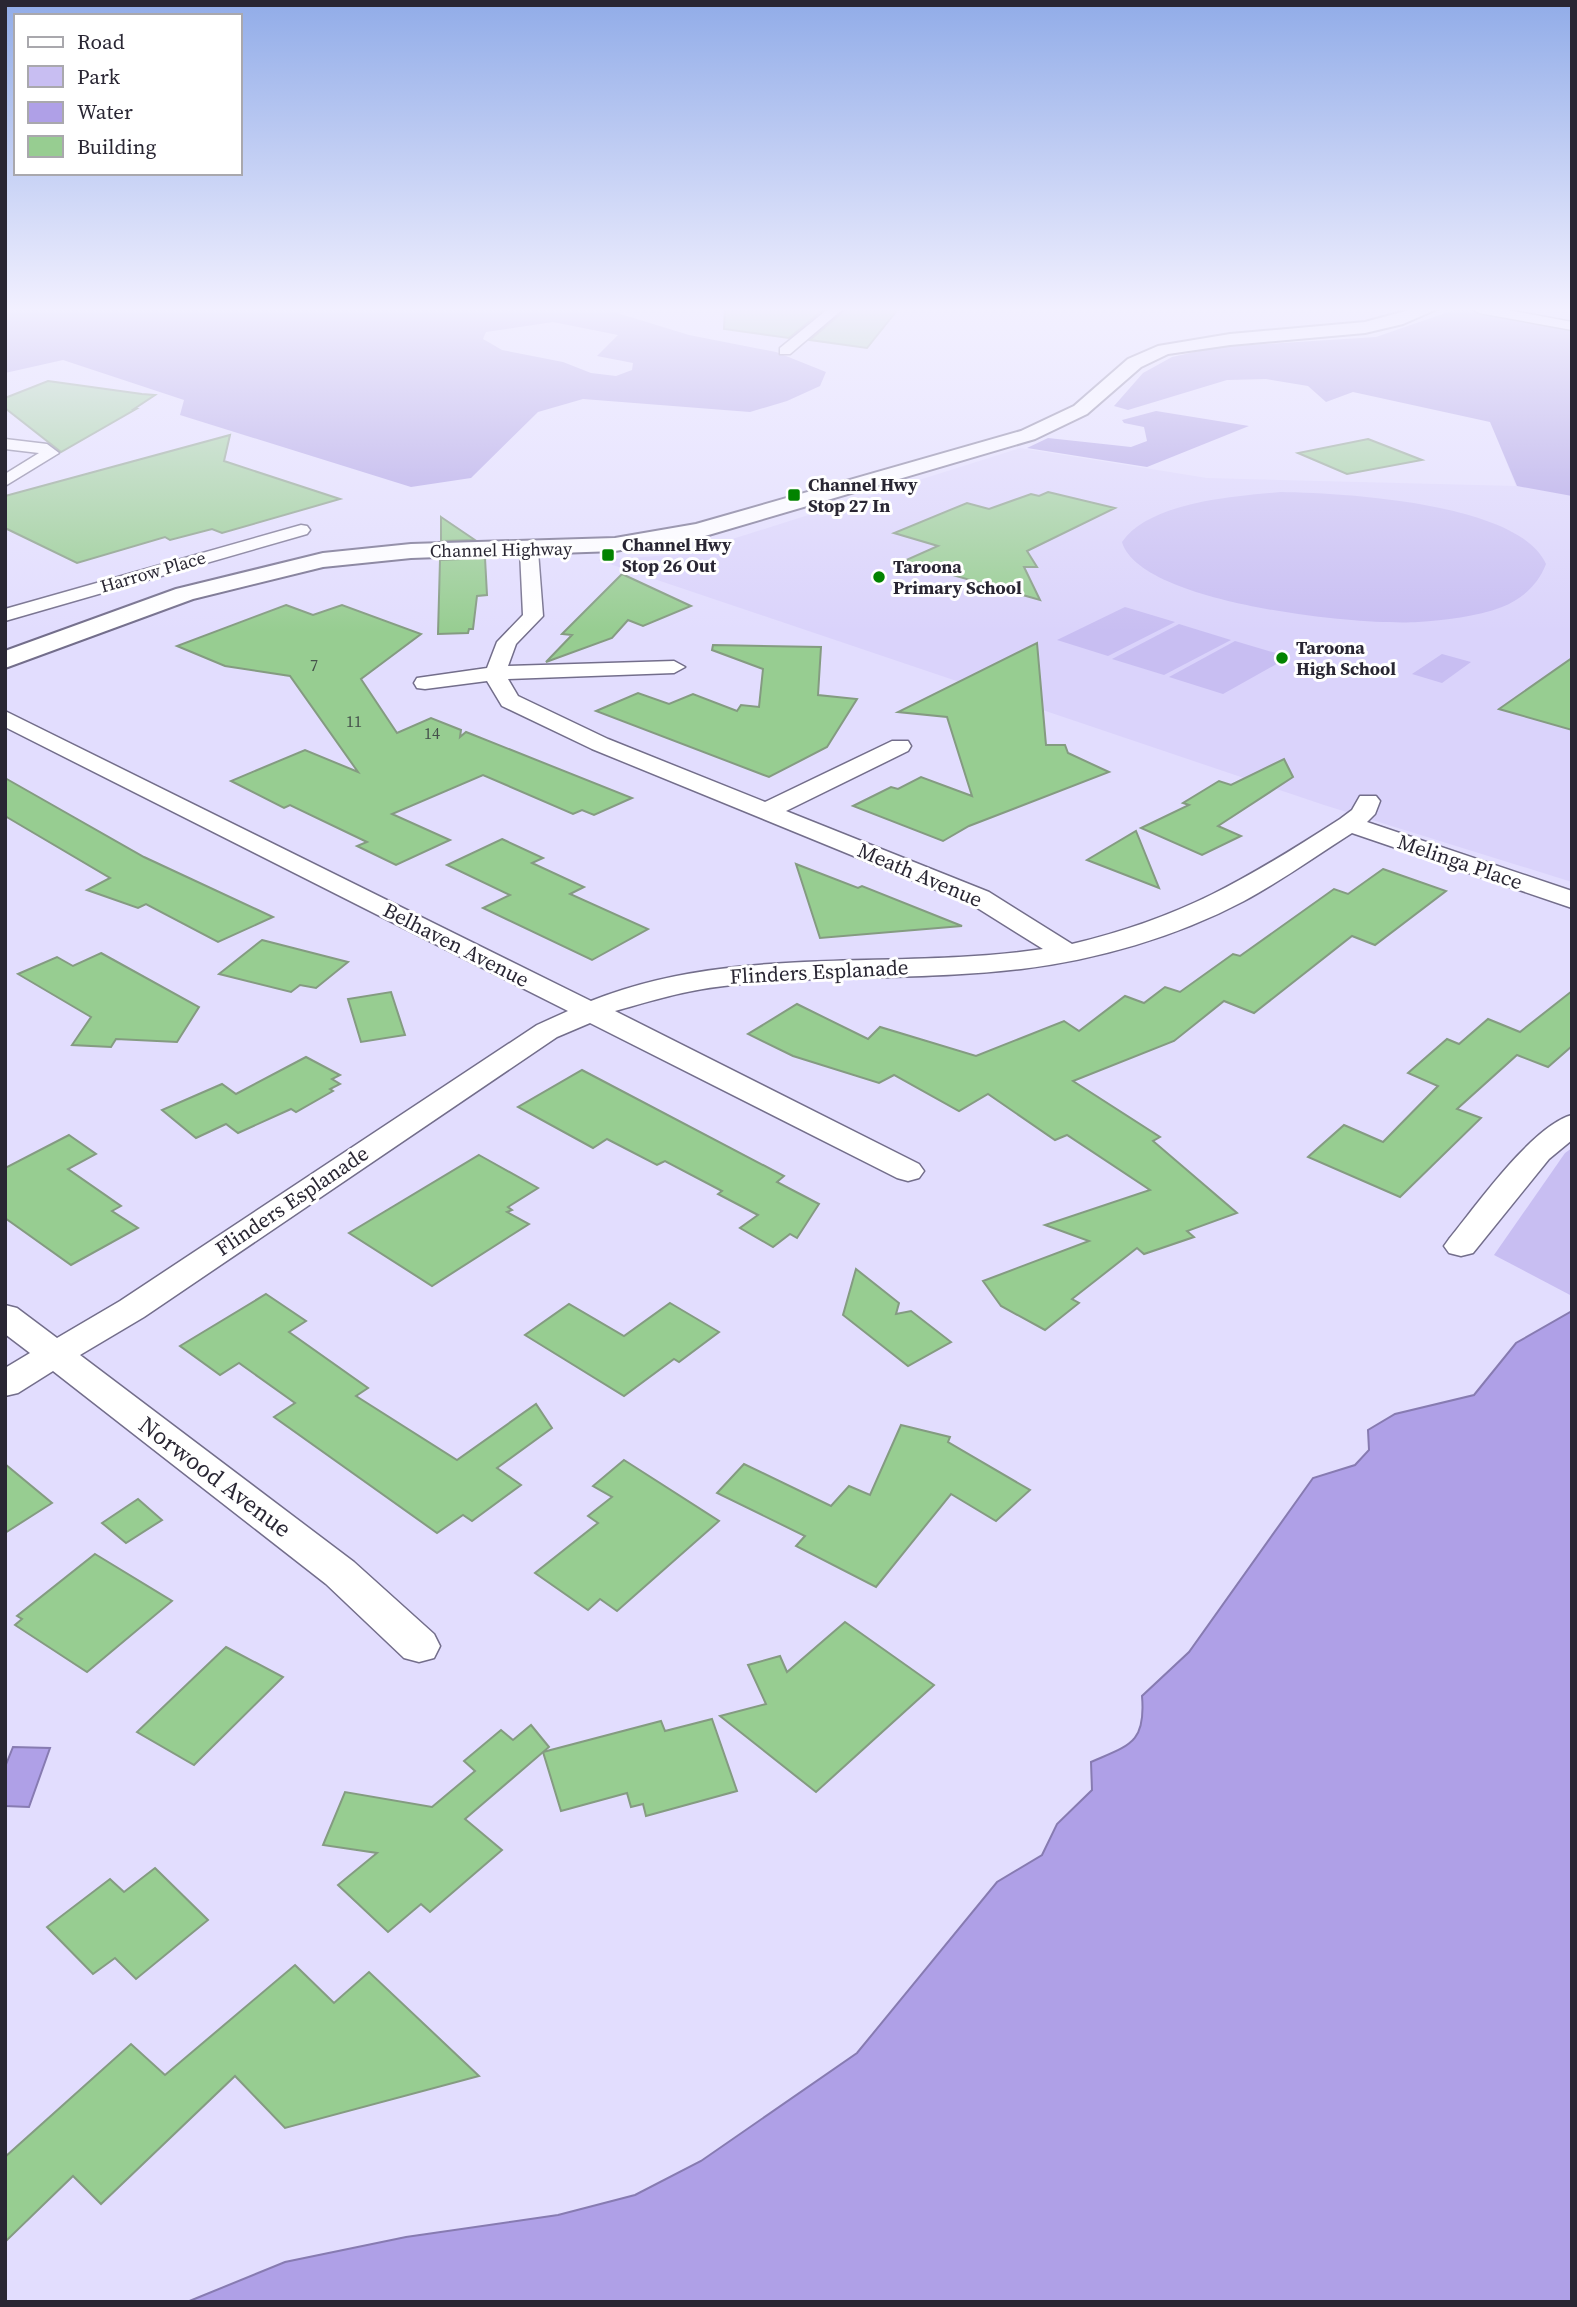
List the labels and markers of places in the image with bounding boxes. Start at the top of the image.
place label: Channel Hwy Stop 27 In [808,472,918,518]
marker: Channel Hwy Stop 27 In [786,487,802,503]
place label: Channel Hwy Stop 26 Out [622,532,732,578]
marker: Channel Hwy Stop 26 Out [600,547,616,563]
place label: Taroona Primary School [893,554,1022,600]
marker: Taroona Primary School [871,569,887,585]
place label: Taroona High School [1296,635,1396,681]
marker: Taroona High School [1274,650,1290,666]

